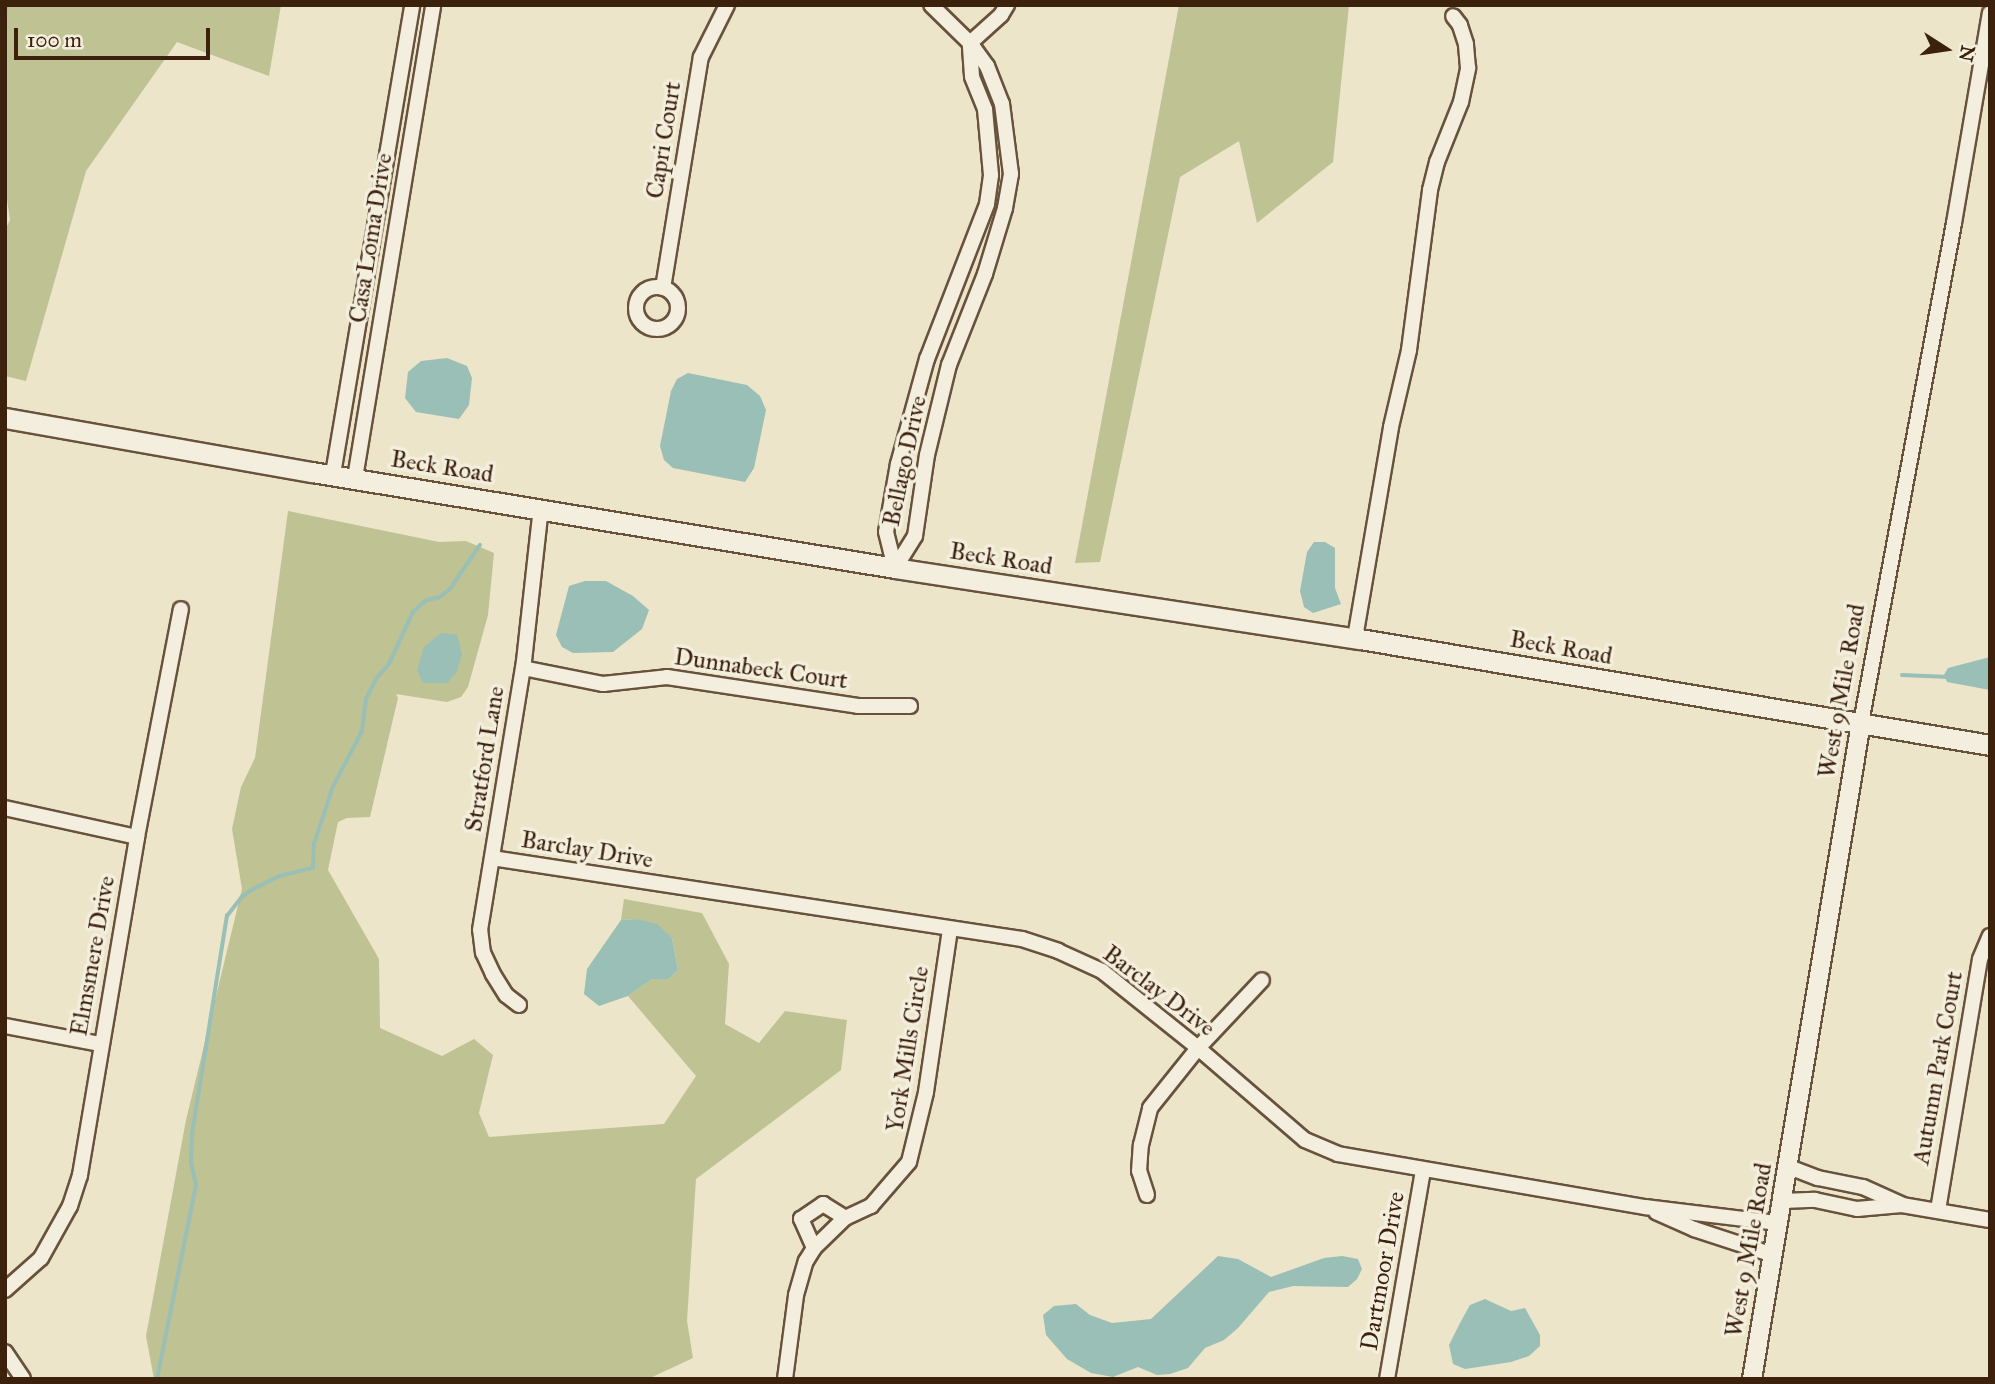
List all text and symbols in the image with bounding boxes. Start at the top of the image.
scale bar [18,14,214,58]
north arrow [1911,14,1981,84]
text: 100 m [27,27,82,53]
text: N [1954,43,1980,64]
street label: Capri Court [641,79,687,201]
street label: Casa Loma Drive [343,151,399,325]
street label: Bellago Drive [877,393,933,529]
street label: Beck Road [389,445,495,489]
street label: Beck Road [948,537,1054,581]
street label: West 9 Mile Road [1813,602,1871,780]
street label: Beck Road [1508,625,1614,671]
street label: Dunnabeck Court [672,643,850,695]
street label: Stratford Lane [459,684,511,834]
street label: Barclay Drive [519,825,655,875]
street label: Elmsmere Drive [65,874,121,1038]
street label: Barclay Drive [1097,939,1221,1043]
street label: York Mills Circle [881,964,935,1134]
street label: Autumn Park Court [1907,969,1969,1167]
street label: West 9 Mile Road [1720,1161,1778,1339]
street label: Dartmoor Drive [1355,1189,1411,1353]

